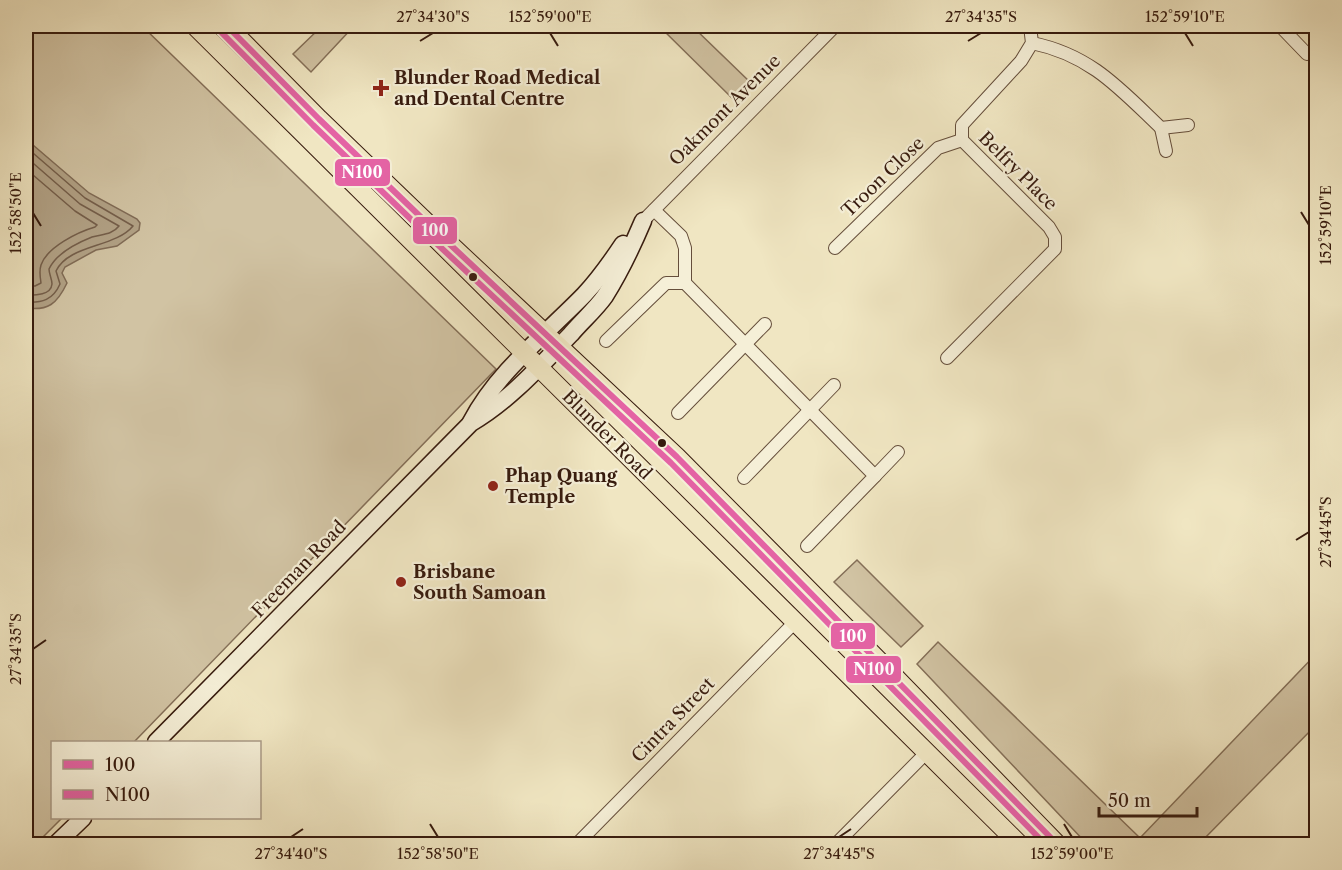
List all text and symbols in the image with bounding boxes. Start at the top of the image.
text: 27°34'30"S [396,7,470,26]
text: 152°59'00"E [508,7,592,26]
text: 27°34'35"S [945,7,1017,26]
text: 152°59'10"E [1145,7,1225,26]
street label: Oakmont Avenue [665,50,785,170]
place label: Blunder Road Medical and Dental Centre [394,67,600,110]
marker: Blunder Road Medical and Dental Centre [372,79,390,97]
street label: Belfry Place [974,127,1062,215]
street label: Troon Close [837,132,929,222]
line badge: N100 [334,158,391,187]
text: N100 [341,162,383,182]
text: 152°58'50"E [6,172,25,254]
text: 152°59'10"E [1316,185,1335,265]
line badge: 100 [412,216,458,245]
text: 100 [421,220,449,240]
unlabelled marker [467,271,479,283]
street label: Blunder Road [558,386,656,484]
unlabelled marker [656,437,668,449]
place label: Phap Quang Temple [505,465,618,508]
marker: Phap Quang Temple [486,479,500,493]
text: 27°34'45"S [1316,496,1335,568]
street label: Freeman Road [247,516,351,622]
place label: Brisbane South Samoan [413,561,547,604]
marker: Brisbane South Samoan [394,575,408,589]
text: 27°34'35"S [6,613,25,685]
line badge: 100 [830,622,876,650]
text: 100 [839,626,867,646]
line badge: N100 [845,655,902,684]
text: N100 [853,659,895,679]
street label: Cintra Street [627,672,719,767]
legend [51,741,261,819]
text: 100 [105,754,135,776]
scale bar [1099,780,1196,818]
text: N100 [105,784,150,806]
text: 50 m [1108,790,1151,812]
text: 27°34'40"S [255,844,327,863]
text: 152°58'50"E [397,844,479,863]
text: 27°34'45"S [803,844,875,863]
text: 152°59'00"E [1030,844,1114,863]

